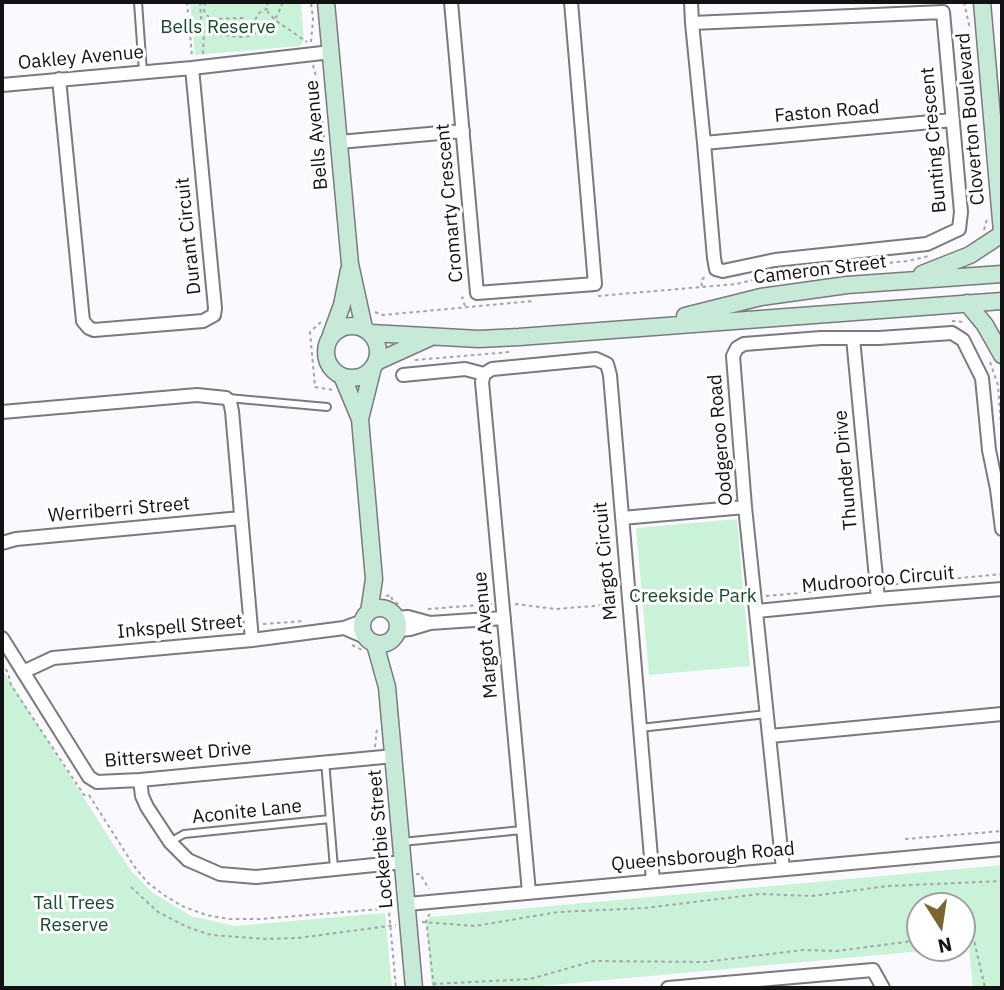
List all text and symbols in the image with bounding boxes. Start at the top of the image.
park label: Bells Reserve [160,17,276,39]
street label: Cloverton Boulevard [952,32,990,206]
street label: Oakley Avenue [17,41,145,75]
street label: Bunting Crescent [916,66,952,214]
street label: Bells Avenue [301,79,333,191]
street label: Faston Road [774,96,880,128]
street label: Cromarty Crescent [432,123,468,283]
street label: Durant Circuit [172,176,206,296]
street label: Cameron Street [752,251,888,289]
street label: Oodgeroo Road [704,373,738,507]
street label: Thunder Drive [829,409,863,531]
street label: Werriberri Street [47,492,191,528]
street label: Margot Circuit [589,501,623,621]
street label: Mudrooroo Circuit [801,562,955,598]
street label: Margot Avenue [469,571,503,699]
park label: Creekside Park [629,586,757,608]
street label: Inkspell Street [116,610,244,644]
street label: Bittersweet Drive [104,737,252,773]
street label: Lockerbie Street [364,769,398,909]
street label: Aconite Lane [191,795,303,829]
street label: Queensborough Road [610,838,796,876]
north arrow [906,892,976,962]
park label: Tall Trees Reserve [33,893,115,937]
text: N [936,932,954,959]

